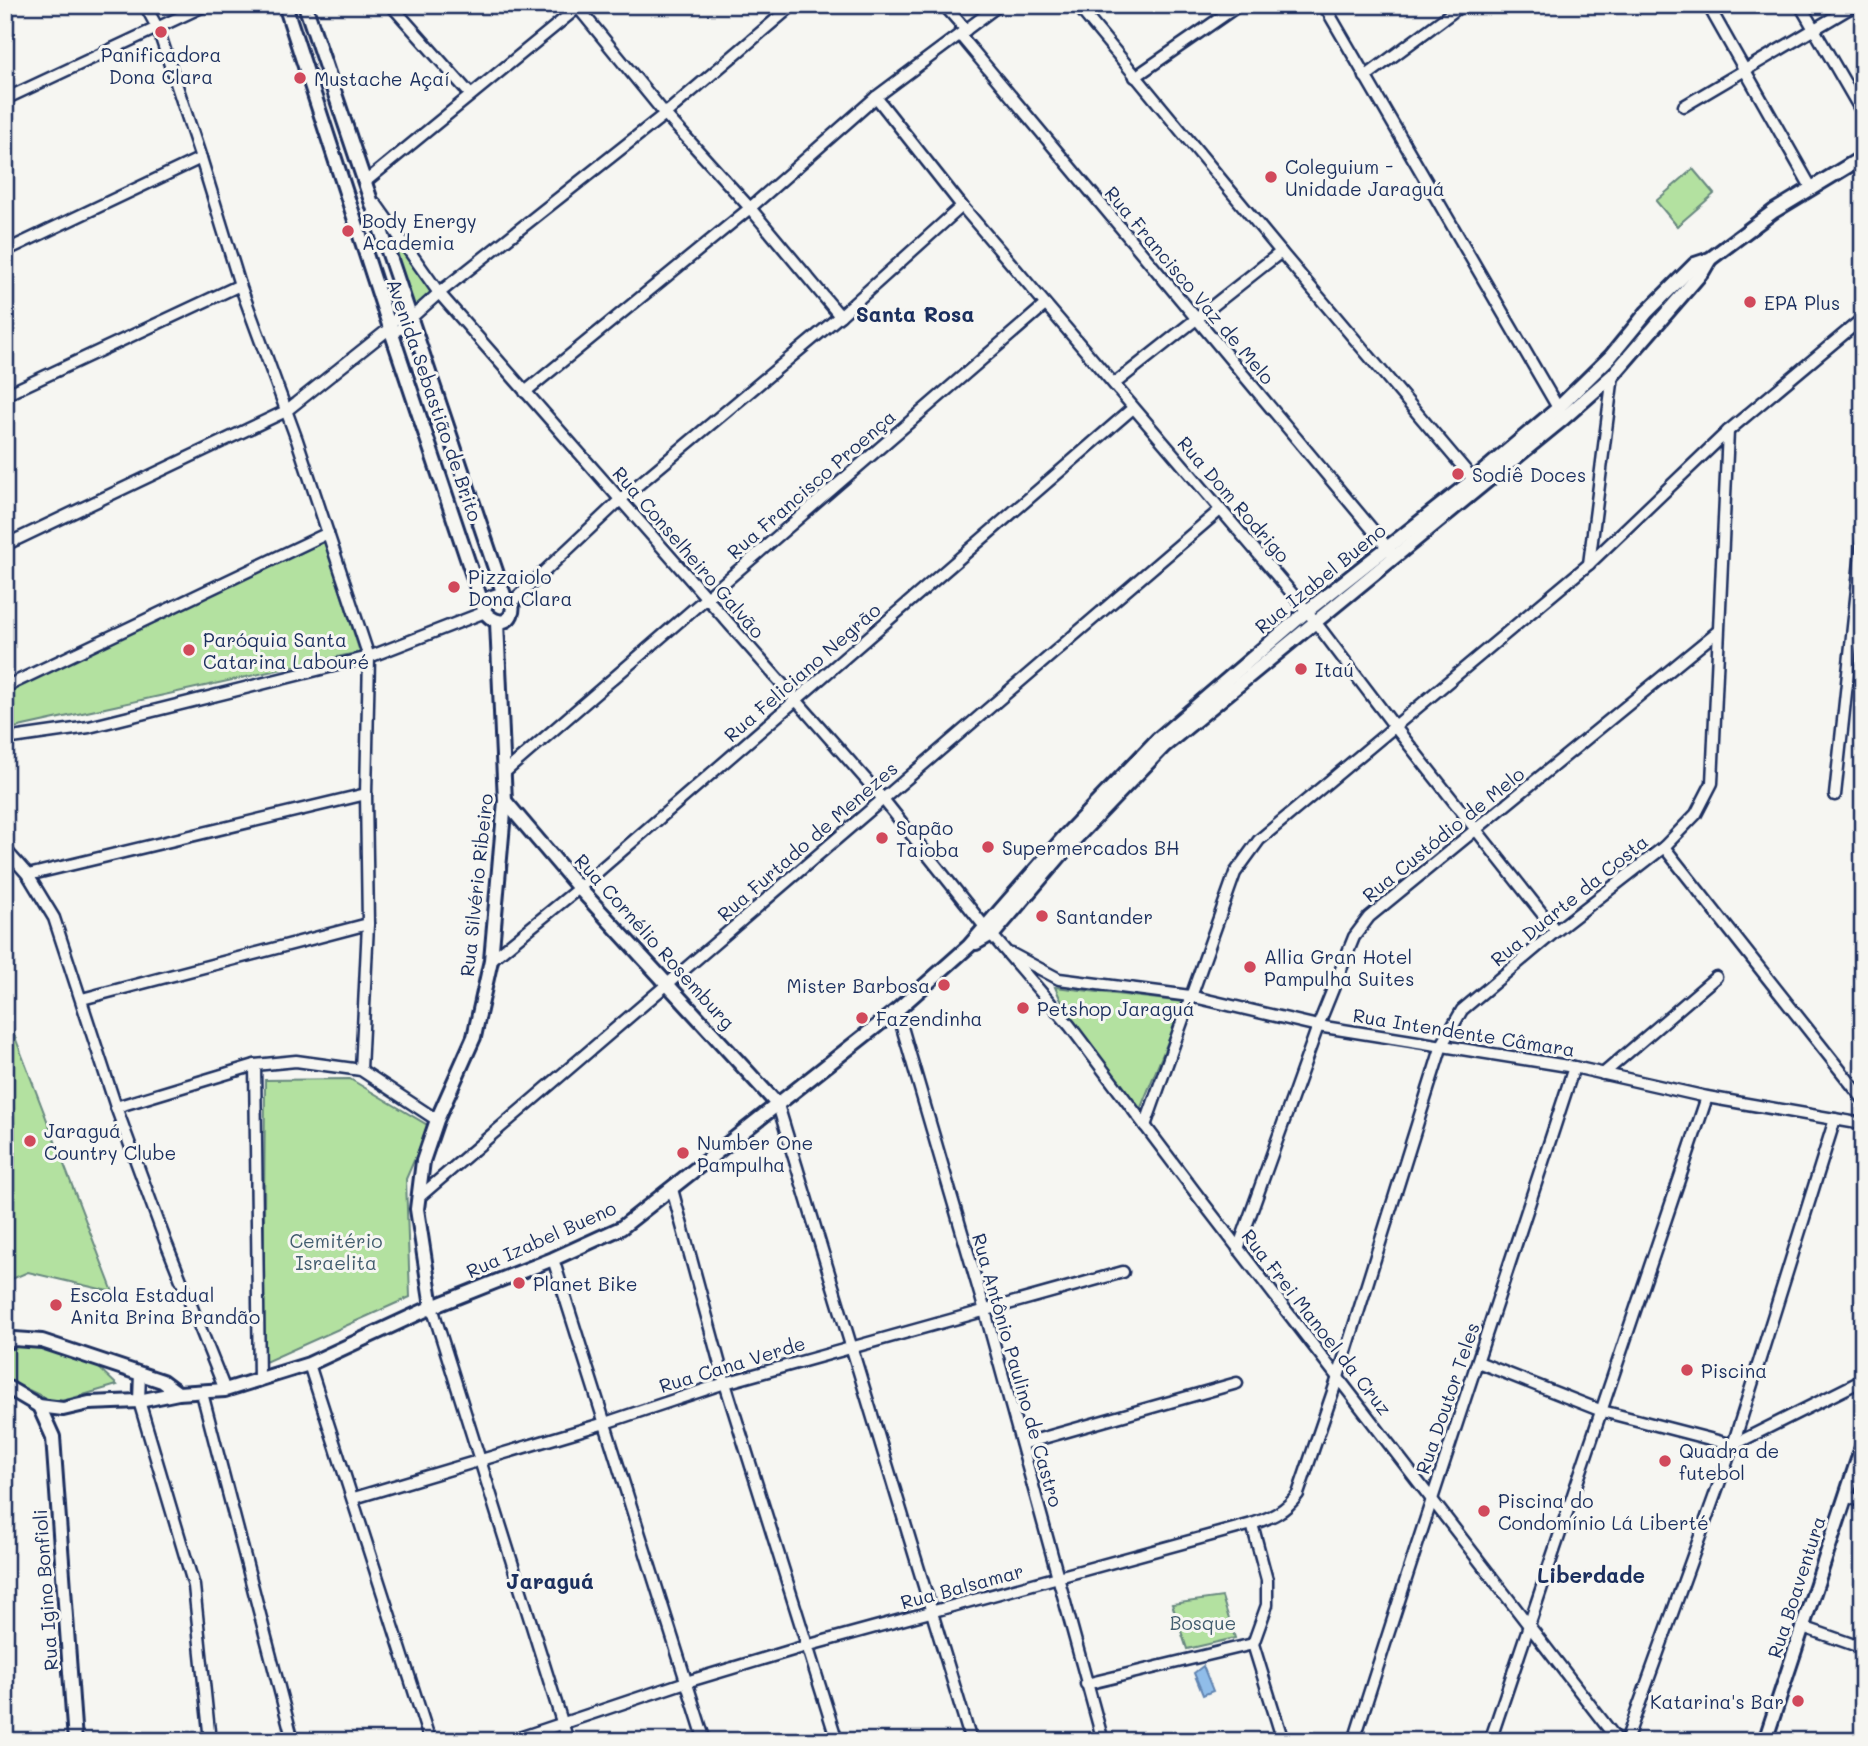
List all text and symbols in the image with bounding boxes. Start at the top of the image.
marker: Panificadora Dona Clara [153,24,169,40]
place label: Panificadora Dona Clara [101,42,221,89]
place label: Mustache Açaí [314,66,450,91]
marker: Mustache Açaí [292,70,308,86]
place label: Coleguium - Unidade Jaraguá [1285,154,1445,201]
marker: Coleguium - Unidade Jaraguá [1263,169,1279,185]
street label: Rua Francisco Vaz de Melo [1100,181,1280,389]
place label: Body Energy Academia [362,208,477,255]
marker: Body Energy Academia [340,223,356,239]
street label: Avenida Sebastião de Brito [382,275,488,525]
place label: EPA Plus [1764,290,1840,315]
marker: EPA Plus [1742,294,1758,310]
district label: Santa Rosa [856,300,974,327]
street label: Rua Francisco Proença [721,404,901,564]
street label: Rua Dom Rodrigo [1172,431,1296,567]
street label: Rua Conselheiro Galvão [607,461,771,643]
place label: Sodiê Doces [1472,462,1586,487]
marker: Sodiê Doces [1450,466,1466,482]
street label: Rua Izabel Bueno [1249,517,1391,639]
place label: Pizzaiolo Dona Clara [468,564,572,611]
marker: Pizzaiolo Dona Clara [446,579,462,595]
street label: Rua Feliciano Negrão [718,597,886,747]
place label: Paróquia Santa Catarina Labouré [203,627,369,674]
marker: Paróquia Santa Catarina Labouré [181,642,197,658]
place label: Itaú [1315,657,1354,682]
marker: Itaú [1293,661,1309,677]
street label: Rua Furtado de Menezes [712,756,902,926]
street label: Rua Custódio de Melo [1357,761,1529,907]
street label: Rua Silvério Ribeiro [454,792,498,978]
place label: Sapão Taioba [896,815,959,862]
street label: Rua Duarte da Costa [1485,829,1653,971]
marker: Sapão Taioba [874,830,890,846]
place label: Supermercados BH [1002,835,1180,860]
marker: Supermercados BH [980,839,996,855]
street label: Rua Cornélio Rosemburg [570,848,740,1034]
place label: Santander [1056,904,1153,929]
marker: Santander [1034,908,1050,924]
place label: Allia Gran Hotel Pampulha Suites [1264,944,1414,991]
marker: Allia Gran Hotel Pampulha Suites [1242,959,1258,975]
place label: Mister Barbosa [786,973,930,998]
marker: Mister Barbosa [936,977,952,993]
place label: Petshop Jaraguá [1037,996,1195,1021]
marker: Petshop Jaraguá [1015,1000,1031,1016]
street label: Rua Intendente Câmara [1351,1002,1577,1062]
place label: Fazendinha [876,1006,982,1031]
marker: Fazendinha [854,1010,870,1026]
place label: Jaraguá Country Clube [44,1118,176,1165]
place label: Number One Pampulha [697,1130,813,1177]
marker: Jaraguá Country Clube [22,1133,38,1149]
marker: Number One Pampulha [675,1145,691,1161]
street label: Rua Izabel Bueno [462,1195,620,1283]
street label: Rua Frei Manoel da Cruz [1236,1224,1398,1420]
park label: Cemitério Israelita [289,1228,383,1275]
street label: Rua Antônio Paulino de Castro [967,1230,1069,1510]
place label: Planet Bike [533,1271,637,1296]
marker: Planet Bike [511,1275,527,1291]
place label: Escola Estadual Anita Brina Brandão [70,1282,260,1329]
marker: Escola Estadual Anita Brina Brandão [48,1297,64,1313]
street label: Rua Doutor Teles [1409,1319,1485,1477]
street label: Rua Cana Verde [656,1330,808,1398]
place label: Piscina [1701,1358,1767,1383]
marker: Piscina [1679,1362,1695,1378]
place label: Quadra de futebol [1679,1438,1779,1485]
marker: Quadra de futebol [1657,1453,1673,1469]
place label: Piscina do Condomínio Lá Liberté [1498,1488,1709,1535]
marker: Piscina do Condomínio Lá Liberté [1476,1503,1492,1519]
street label: Rua Igino Bonfioli [27,1508,63,1672]
street label: Rua Boaventura [1761,1513,1831,1661]
street label: Rua Balsamar [898,1558,1026,1614]
district label: Liberdade [1537,1561,1645,1588]
district label: Jaraguá [506,1567,594,1594]
park label: Bosque [1170,1610,1236,1635]
place label: Katarina's Bar [1650,1689,1784,1714]
marker: Katarina's Bar [1790,1693,1806,1709]

